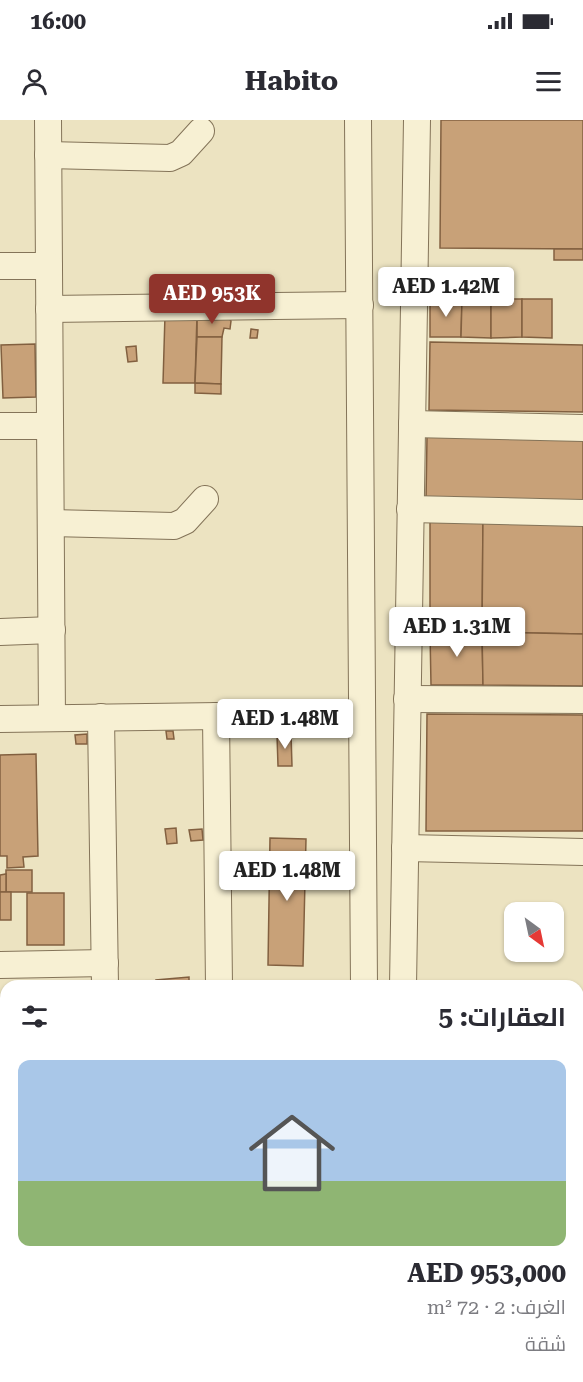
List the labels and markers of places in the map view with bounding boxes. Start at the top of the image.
pin: AED 1.42M [377,267,515,318]
pin: AED 953K [150,274,274,325]
pin: AED 1.31M [388,607,526,658]
pin: AED 1.48M [216,699,354,750]
pin: AED 1.48M [218,851,356,902]

